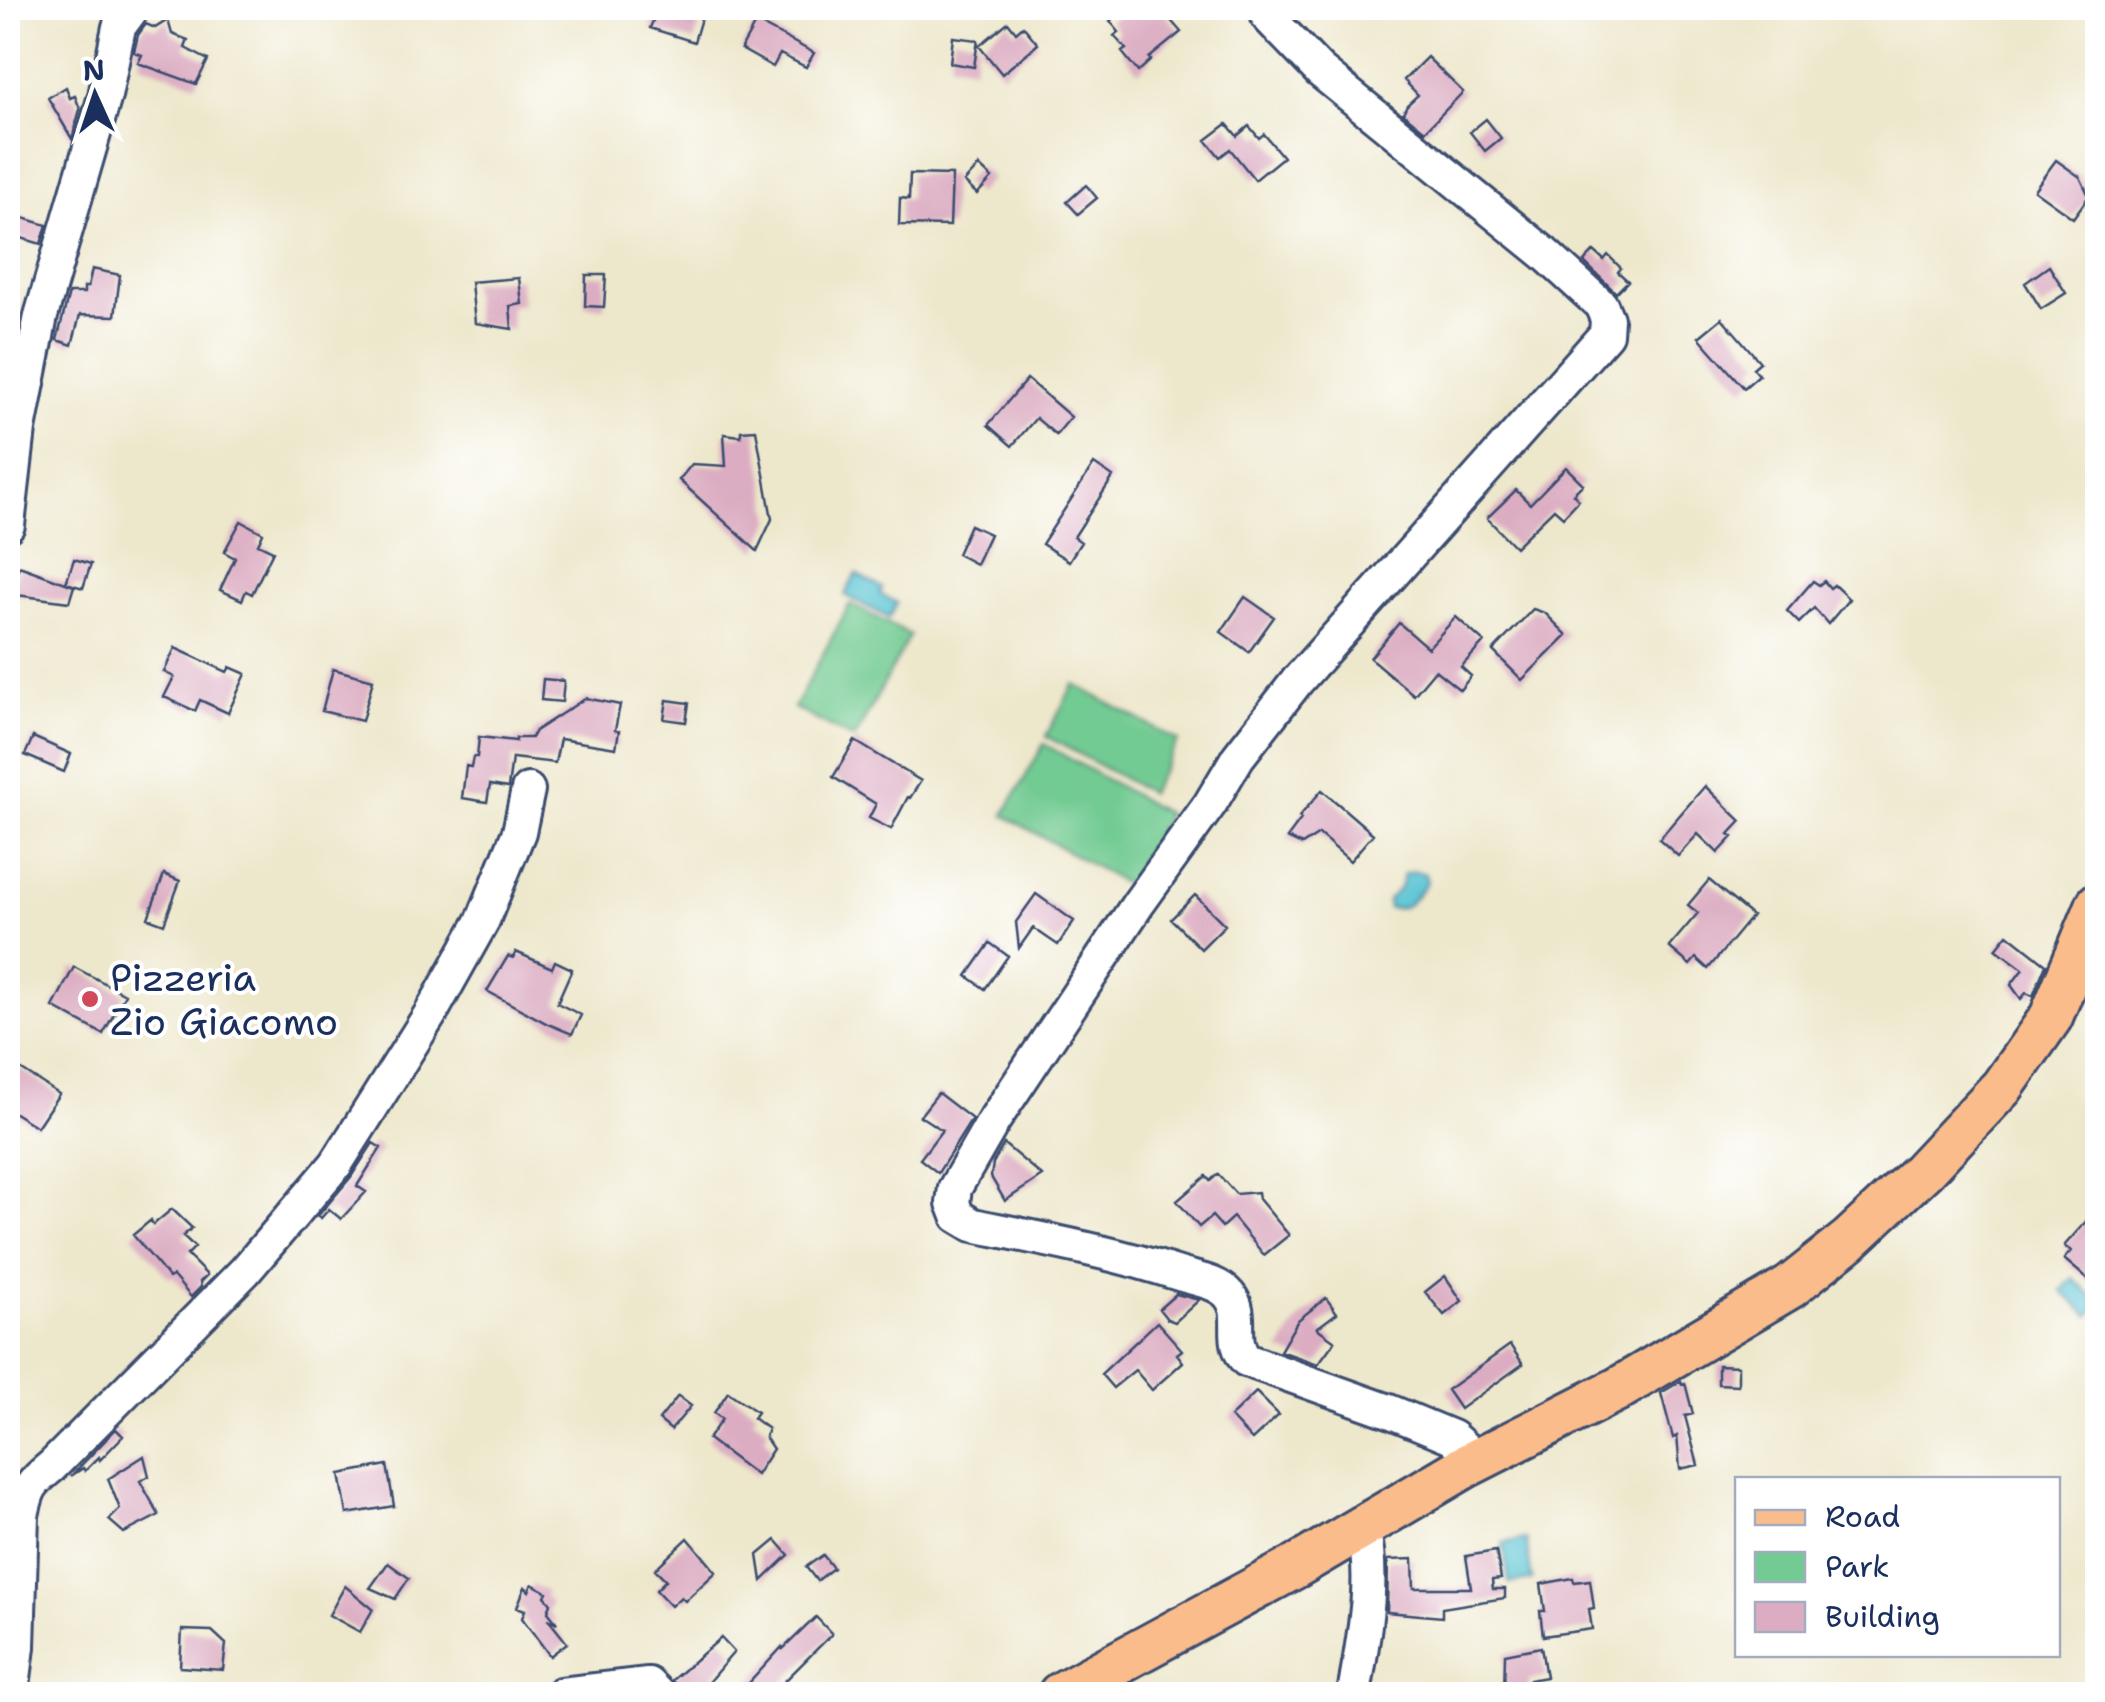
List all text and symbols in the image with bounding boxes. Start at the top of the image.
north arrow [45,45,145,145]
text: N [82,50,106,90]
place label: Pizzeria Zio Giacomo [110,952,338,1047]
marker: Pizzeria Zio Giacomo [79,988,101,1010]
legend [1735,1477,2060,1657]
text: Road [1825,1496,1900,1537]
text: Park [1825,1546,1889,1587]
text: Building [1825,1596,1940,1637]

